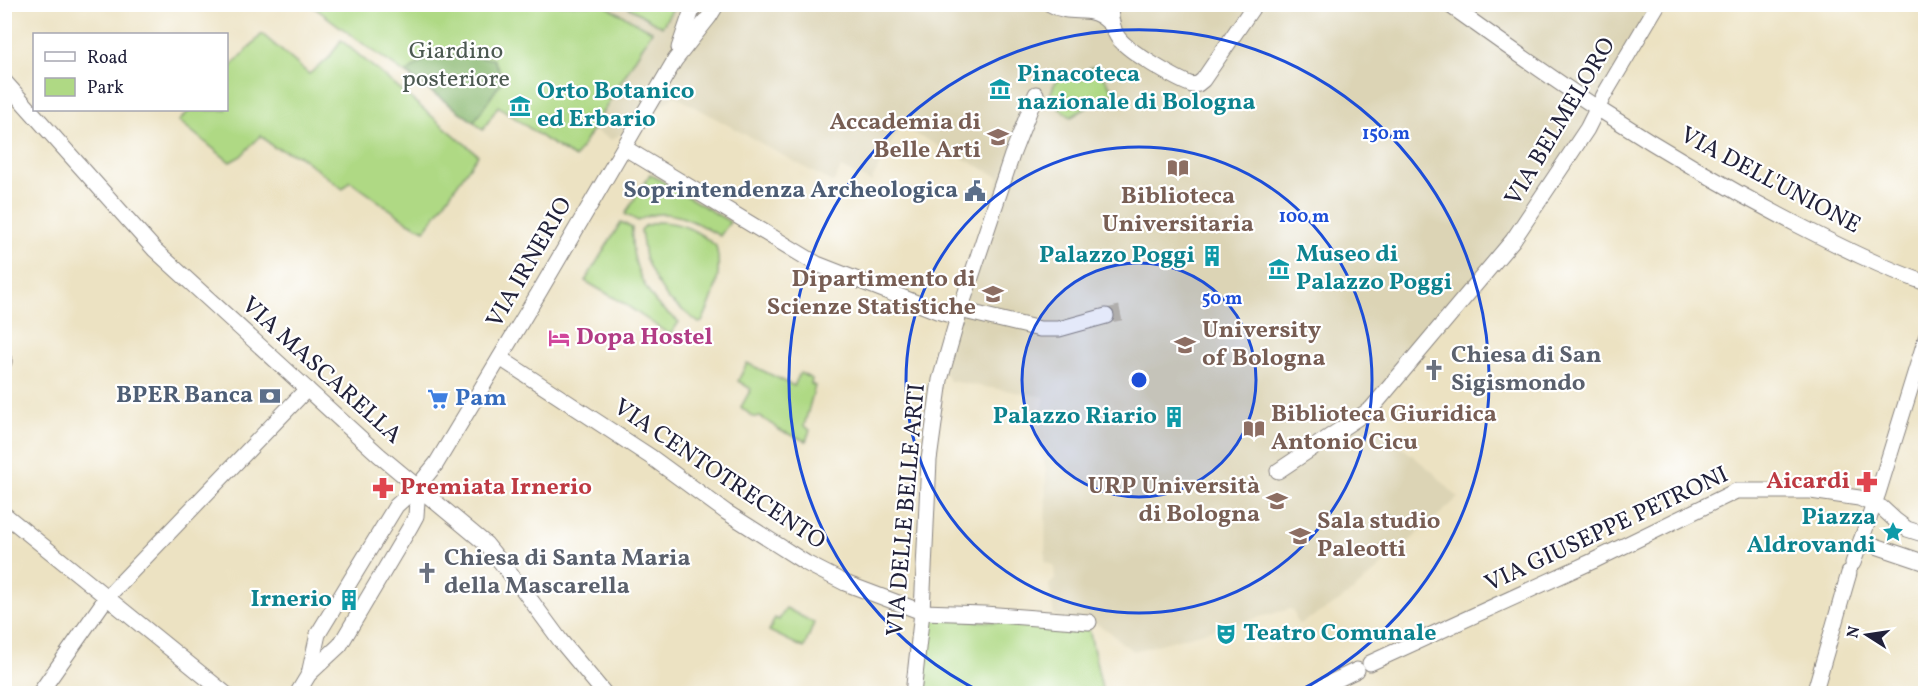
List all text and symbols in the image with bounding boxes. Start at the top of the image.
street label: VIA BELMELORO [1497,31,1625,213]
legend [33,33,228,111]
park label: Giardino posteriore [402,35,510,97]
text: Road [87,46,128,71]
place label: Pinacoteca nazionale di Bologna [1017,58,1256,120]
place label: Orto Botanico ed Erbario [537,75,695,137]
text: Park [87,76,124,101]
museum icon: Pinacoteca nazionale di Bologna [988,77,1012,101]
museum icon: Orto Botanico ed Erbario [508,94,532,118]
place label: Accademia di Belle Arti [830,106,981,168]
street label: VIA DELL'UNIONE [1674,119,1866,243]
text: 150 m [1362,122,1410,147]
school or university icon: Accademia di Belle Arti [986,125,1010,149]
library icon: Biblioteca Universitaria [1166,156,1190,180]
place label: Soprintendenza Archeologica [623,174,958,208]
public building icon: Soprintendenza Archeologica [963,179,987,203]
place label: Biblioteca Universitaria [1102,180,1254,242]
street label: VIA IRNERIO [479,191,581,335]
text: 100 m [1279,205,1329,230]
place label: Museo di Palazzo Poggi [1296,238,1452,300]
place label: Palazzo Poggi [1039,239,1195,273]
building icon: Palazzo Poggi [1200,244,1224,268]
museum icon: Museo di Palazzo Poggi [1267,257,1291,281]
place label: Dipartimento di Scienze Statistiche [767,263,976,325]
school or university icon: Dipartimento di Scienze Statistiche [981,282,1005,306]
text: 50 m [1202,287,1242,312]
street label: VIA MASCARELLA [233,289,409,453]
place label: University of Bologna [1202,314,1326,376]
place label: Dopa Hostel [576,321,713,355]
hotel icon: Dopa Hostel [547,326,571,350]
school or university icon: University of Bologna [1173,333,1197,357]
place label: Chiesa di San Sigismondo [1451,339,1602,401]
church icon: Chiesa di San Sigismondo [1422,358,1446,382]
centre of rings [1129,370,1149,390]
place label: BPER Banca [116,379,253,413]
place label: Pam [455,382,507,416]
street label: VIA DELLE BELLE ARTI [879,382,935,638]
bank icon: BPER Banca [258,384,282,408]
supermarket icon: Pam [426,387,450,411]
street label: VIA CENTOTRECENTO [606,391,832,559]
place label: Biblioteca Giuridica Antonio Cicu [1271,398,1497,460]
place label: Palazzo Riario [993,400,1157,434]
building icon: Palazzo Riario [1162,405,1186,429]
library icon: Biblioteca Giuridica Antonio Cicu [1242,417,1266,441]
street label: VIA GIUSEPPE PETRONI [1480,459,1734,601]
place label: Aicardi [1766,465,1850,499]
place label: URP Università di Bologna [1088,470,1260,532]
pharmacy icon: Aicardi [1855,470,1879,494]
place label: Premiata Irnerio [400,471,592,505]
pharmacy icon: Premiata Irnerio [371,476,395,500]
school or university icon: URP Università di Bologna [1265,489,1289,513]
place label: Piazza Aldrovandi [1747,501,1876,563]
place label: Sala studio Paleotti [1317,505,1441,567]
place icon: Piazza Aldrovandi [1881,520,1905,544]
school or university icon: Sala studio Paleotti [1288,524,1312,548]
place label: Chiesa di Santa Maria della Mascarella [444,542,691,604]
church icon: Chiesa di Santa Maria della Mascarella [415,561,439,585]
place label: Irnerio [251,583,332,617]
building icon: Irnerio [337,588,361,612]
north arrow [1837,605,1897,665]
place label: Teatro Comunale [1243,617,1437,651]
theatre icon: Teatro Comunale [1214,622,1238,646]
text: N [1842,624,1866,640]

